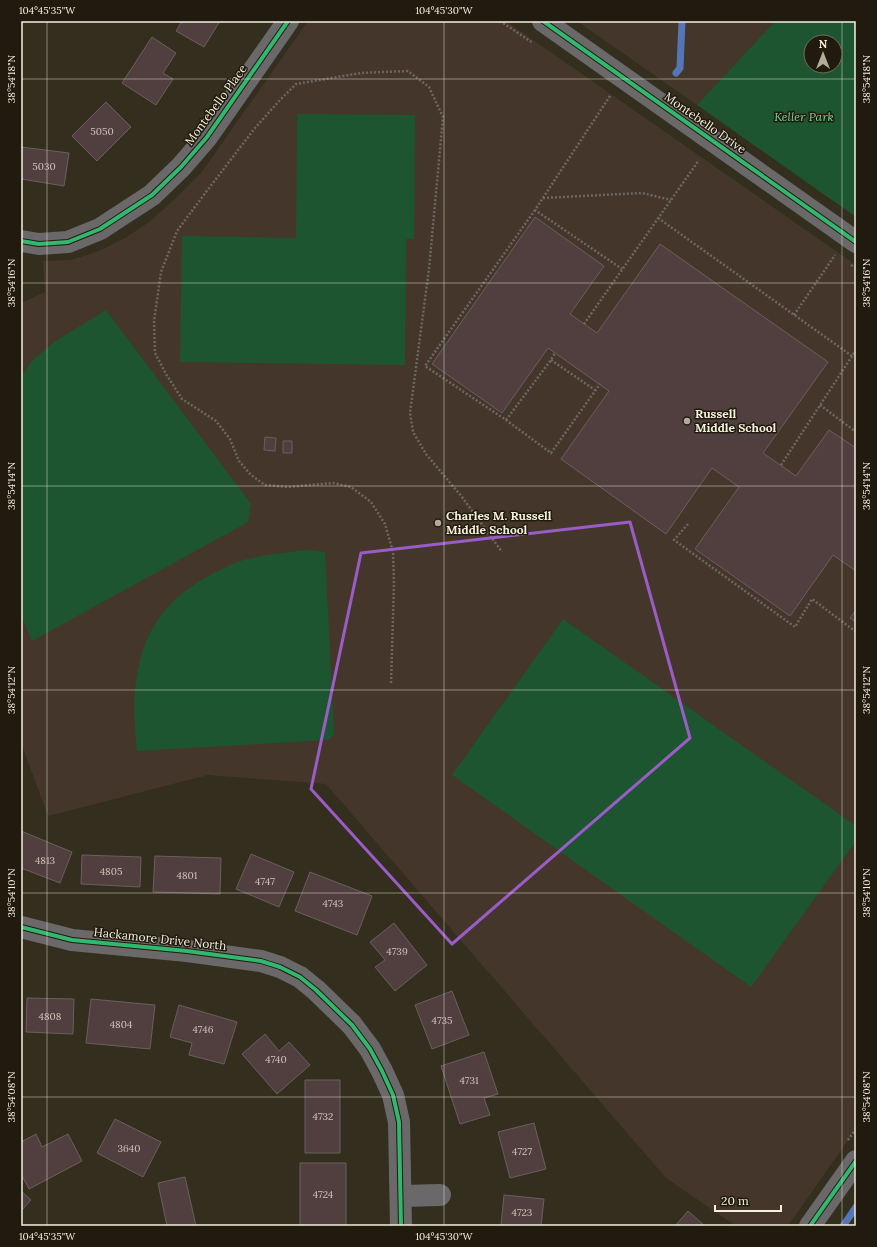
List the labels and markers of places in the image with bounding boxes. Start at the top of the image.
place label: Russell Middle School [695,406,777,435]
marker: Russell Middle School [682,416,692,426]
place label: Charles M. Russell Middle School [446,508,552,537]
marker: Charles M. Russell Middle School [433,518,443,528]

